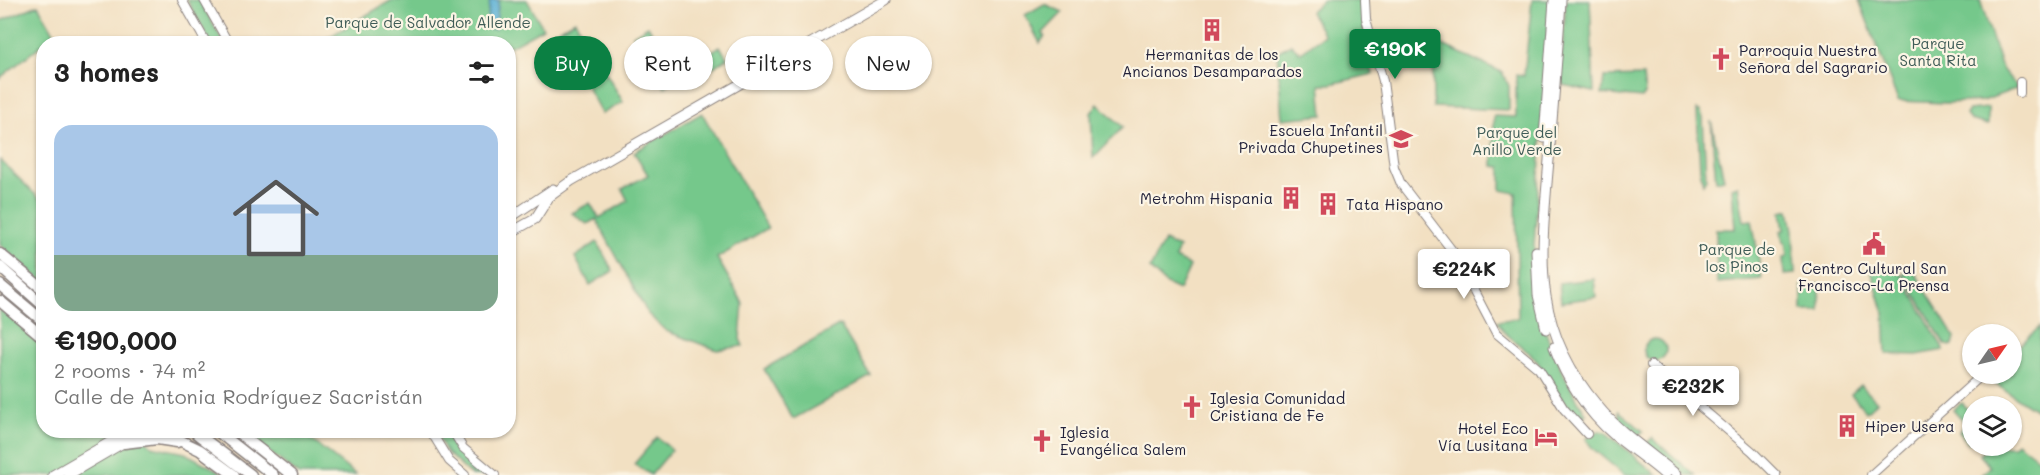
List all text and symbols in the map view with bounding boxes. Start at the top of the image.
park label: Parque de Salvador Allende [325,12,531,32]
building icon: Hermanitas de los Ancianos Desamparados [1199,17,1225,43]
pin: €190K [1353,29,1437,80]
park label: Parque Santa Rita [1900,33,1977,70]
text: €190K [1363,35,1427,61]
chip: Buy [534,36,612,90]
chip: Rent [624,36,713,90]
chip: Filters [725,36,833,90]
chip: New [845,36,932,90]
place label: Parroquia Nuestra Señora del Sagrario [1739,40,1887,77]
place label: Hermanitas de los Ancianos Desamparados [1122,44,1302,81]
church icon: Parroquia Nuestra Señora del Sagrario [1708,46,1734,72]
text: 3 homes [54,55,159,89]
icon: filters [465,56,498,89]
place label: Escuela Infantil Privada Chupetines [1239,120,1383,157]
park label: Parque del Anillo Verde [1472,122,1562,159]
school or university icon: Escuela Infantil Privada Chupetines [1388,126,1414,152]
icon: home [222,164,330,272]
building icon: Metrohm Hispania [1278,185,1304,211]
place label: Metrohm Hispania [1140,188,1273,208]
building icon: Tata Hispano [1315,191,1341,217]
place label: Tata Hispano [1346,194,1443,214]
public building icon: Centro Cultural San Francisco-La Prensa [1861,231,1887,257]
park label: Parque de los Pinos [1699,239,1775,276]
pin: €224K [1422,249,1506,300]
text: €224K [1432,255,1496,281]
place label: Centro Cultural San Francisco-La Prensa [1798,258,1950,295]
text: €190,000 [54,323,177,357]
north arrow [1962,324,2022,384]
map controls [1962,324,2022,456]
text: 2 rooms · 74 m² [54,357,205,383]
pin: €232K [1651,366,1735,417]
text: €232K [1661,372,1725,398]
text: Calle de Antonia Rodríguez Sacristán [54,383,422,409]
place label: Iglesia Comunidad Cristiana de Fe [1210,388,1345,425]
church icon: Iglesia Comunidad Cristiana de Fe [1179,394,1205,420]
button: layers [1962,396,2022,456]
building icon: Hiper Usera [1834,413,1860,439]
place label: Hiper Usera [1865,416,1955,436]
place label: Hotel Eco Vía Lusitana [1438,418,1528,455]
place label: Iglesia Evangélica Salem [1060,422,1186,459]
hotel icon: Hotel Eco Vía Lusitana [1533,424,1559,450]
church icon: Iglesia Evangélica Salem [1029,428,1055,454]

